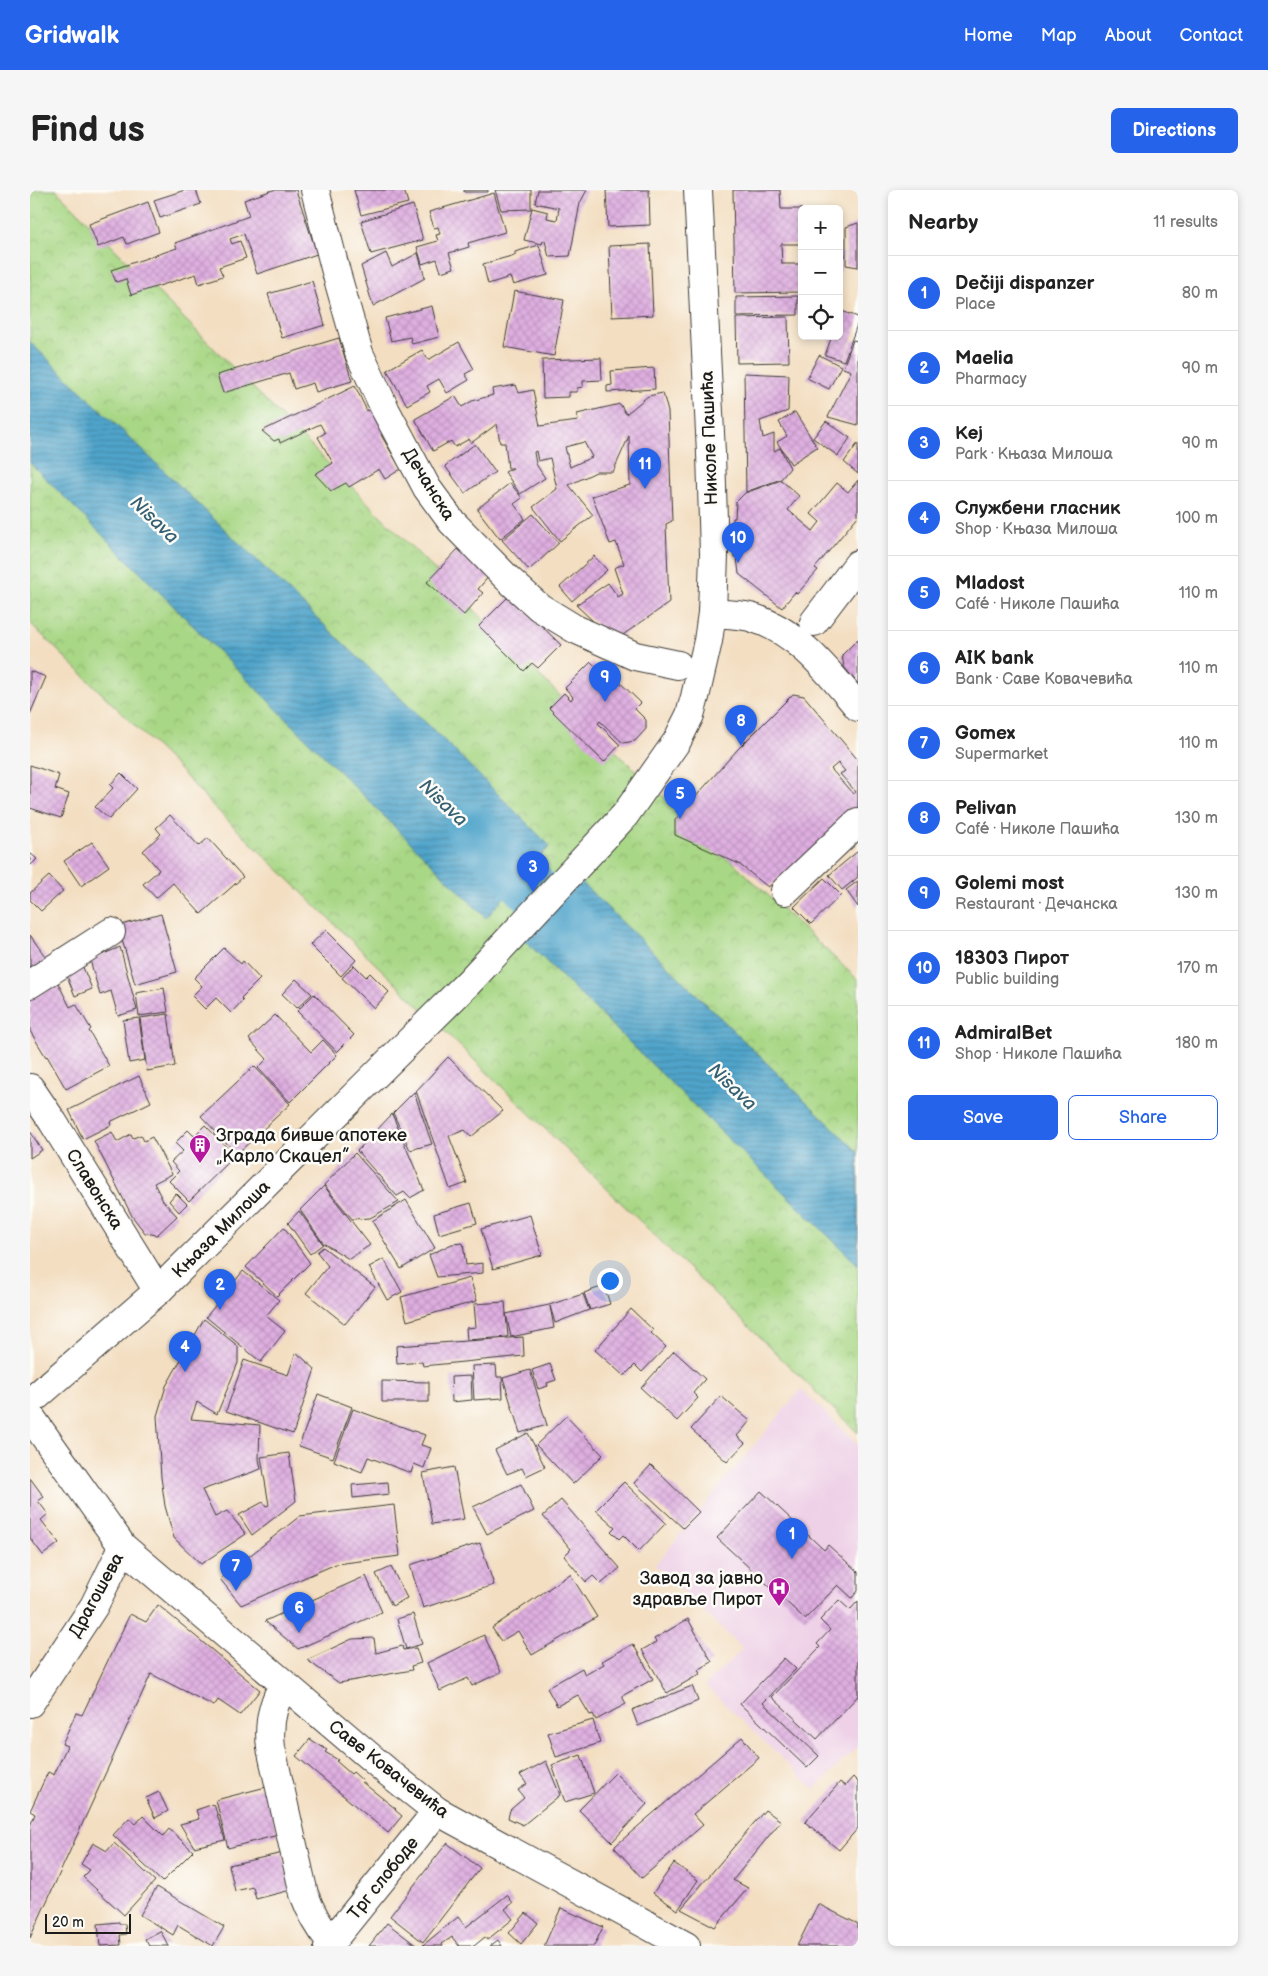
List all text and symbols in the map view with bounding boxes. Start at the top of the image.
text: Gridwalk [25,21,119,50]
text: Home [964,25,1013,46]
text: Map [1041,25,1077,46]
text: About [1105,25,1152,46]
text: Contact [1180,25,1243,46]
button: Directions [1111,108,1238,153]
text: Find us [30,109,145,152]
map controls [798,205,843,340]
button: + [798,205,843,250]
text: Nearby [908,210,978,235]
text: 11 results [1153,213,1218,232]
button: − [798,250,843,295]
text: Dečiji dispanzer [955,272,1094,295]
text: 1 [921,284,927,303]
text: 80 m [1182,284,1218,303]
button: locate [798,295,843,340]
text: Place [955,295,996,314]
text: Maelia [955,347,1014,370]
text: 2 [919,359,929,378]
text: 90 m [1182,359,1218,378]
street label: Николе Пашића [697,370,722,506]
text: Pharmacy [955,370,1027,389]
text: Кеј [955,422,983,445]
text: 3 [919,434,929,453]
text: 90 m [1182,434,1218,453]
street label: Дечанска [398,444,459,525]
text: Park · Књаза Милоша [955,445,1113,464]
pin: 11 [629,448,661,489]
water label: Nisava [125,492,183,549]
text: Службени гласник [955,497,1120,520]
text: 4 [919,509,929,528]
text: 100 m [1175,509,1218,528]
text: Shop · Књаза Милоша [955,520,1118,539]
pin: 10 [722,522,754,563]
text: Mladost [955,572,1025,595]
text: 5 [919,584,929,603]
text: 110 m [1179,584,1218,603]
text: Café · Николе Пашића [955,595,1120,614]
text: AIK bank [955,647,1034,670]
text: 6 [919,659,929,678]
text: 110 m [1179,659,1218,678]
pin: 9 [589,661,621,702]
text: Bank · Саве Ковачевића [955,670,1133,689]
pin: 8 [725,705,757,746]
text: Gomex [955,722,1015,745]
text: 7 [920,734,928,753]
text: 110 m [1179,734,1218,753]
text: Supermarket [955,745,1048,764]
water label: Nisava [414,775,472,832]
pin: 5 [664,778,696,819]
text: Pelivan [955,797,1017,820]
text: 8 [919,809,929,828]
text: 130 m [1175,809,1218,828]
text: Café · Николе Пашића [955,820,1120,839]
pin: 3 [517,851,549,892]
text: Golemi most [955,872,1064,895]
text: 9 [919,884,929,903]
text: 130 m [1175,884,1218,903]
text: Restaurant · Дечанска [955,895,1118,914]
text: 18303 Пирот [955,947,1069,970]
text: 10 [916,959,932,978]
text: 170 m [1177,959,1218,978]
text: Public building [955,970,1059,989]
text: AdmiralBet [955,1022,1052,1045]
text: 11 [917,1034,931,1053]
text: 180 m [1176,1034,1218,1053]
text: Shop · Николе Пашића [955,1045,1122,1064]
water label: Nisava [703,1059,761,1116]
button: Save [908,1095,1058,1140]
button: Share [1068,1095,1218,1140]
place label: Зграда бивше апотеке „Карло Скацел” [216,1125,407,1167]
building icon: Зграда бивше апотеке „Карло Скацел” [188,1133,212,1164]
street label: Славонска [62,1145,128,1234]
street label: Књаза Милоша [168,1176,275,1283]
your location [597,1268,623,1294]
pin: 2 [204,1269,236,1310]
pin: 4 [169,1331,201,1372]
pin: 1 [776,1518,808,1559]
street label: Драгошева [65,1549,128,1641]
pin: 7 [220,1550,252,1591]
place label: Завод за јавно здравље Пирот [632,1568,764,1610]
hospital icon: Завод за јавно здравље Пирот [767,1576,791,1607]
pin: 6 [283,1592,315,1633]
street label: Саве Ковачевића [324,1716,453,1823]
street label: Трг слободе [344,1833,423,1924]
scale bar [45,1911,131,1934]
text: 20 m [52,1914,84,1931]

